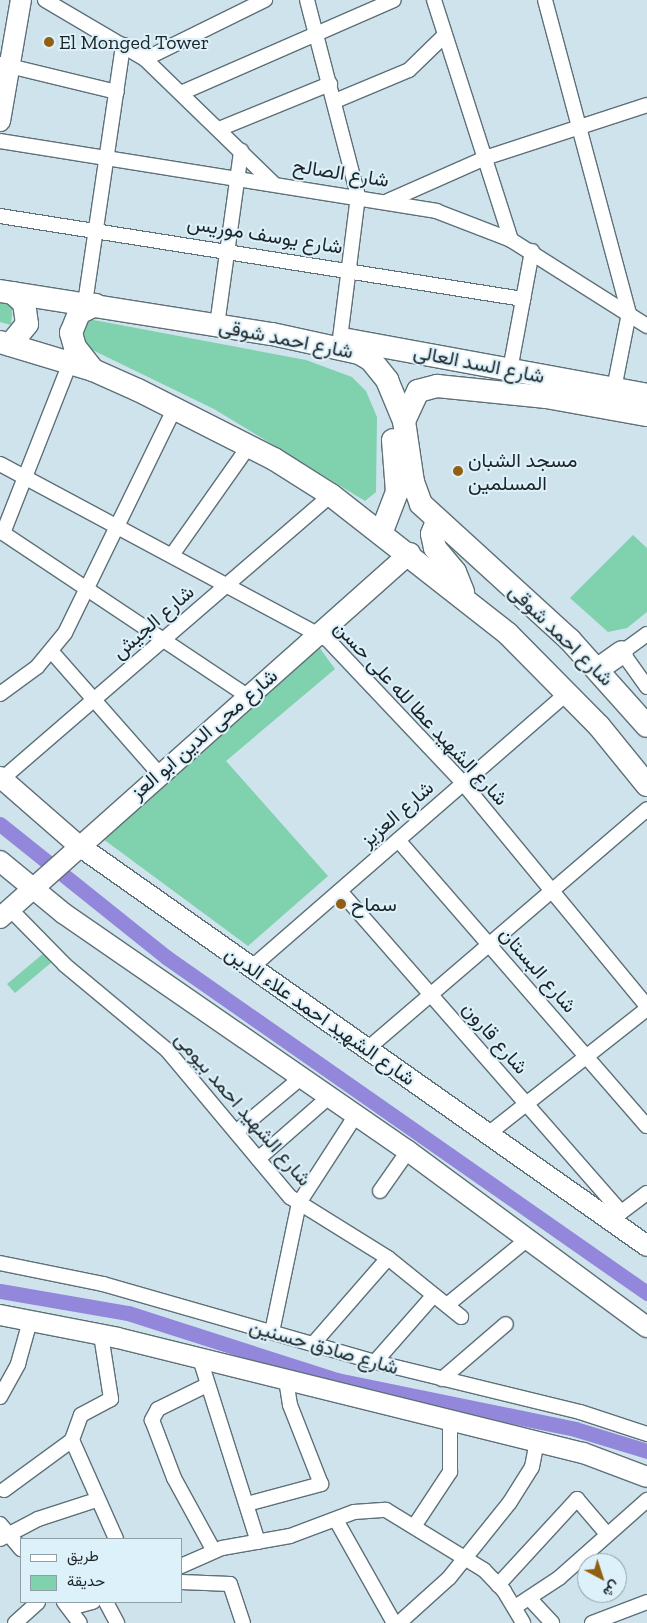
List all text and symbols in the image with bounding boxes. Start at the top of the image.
place label: El Monged Tower [59,30,209,54]
marker: El Monged Tower [43,36,55,48]
street label: شارع الصالح [291,154,391,192]
street label: شارع يوسف موريس [185,211,345,259]
street label: شارع احمد شوقى [217,314,355,364]
street label: شارع السد العالى [411,340,547,388]
place label: مسجد الشبان المسلمين [468,448,577,495]
marker: مسجد الشبان المسلمين [452,465,464,477]
street label: شارع احمد شوقى [504,579,618,691]
street label: شارع الجيش [107,580,199,664]
street label: شارع الشهيد عطا لله على حسن [329,616,513,810]
street label: شارع محى الدين ابو العز [126,664,282,804]
street label: شارع العزيز [356,776,438,852]
place label: سماح [351,892,397,916]
marker: سماح [335,898,347,910]
street label: شارع البستان [494,922,582,1018]
street label: شارع الشهيد احمد علاء الدين [220,941,420,1091]
street label: شارع قارون [457,997,533,1079]
street label: شارع الشهيد احمد بيومى [170,1027,316,1191]
street label: شارع صادق حسنين [247,1314,401,1380]
legend [20,1538,182,1603]
text: طريق [67,1547,99,1565]
north arrow [577,1553,627,1603]
text: حديقة [67,1572,105,1590]
text: ش [599,1577,623,1601]

